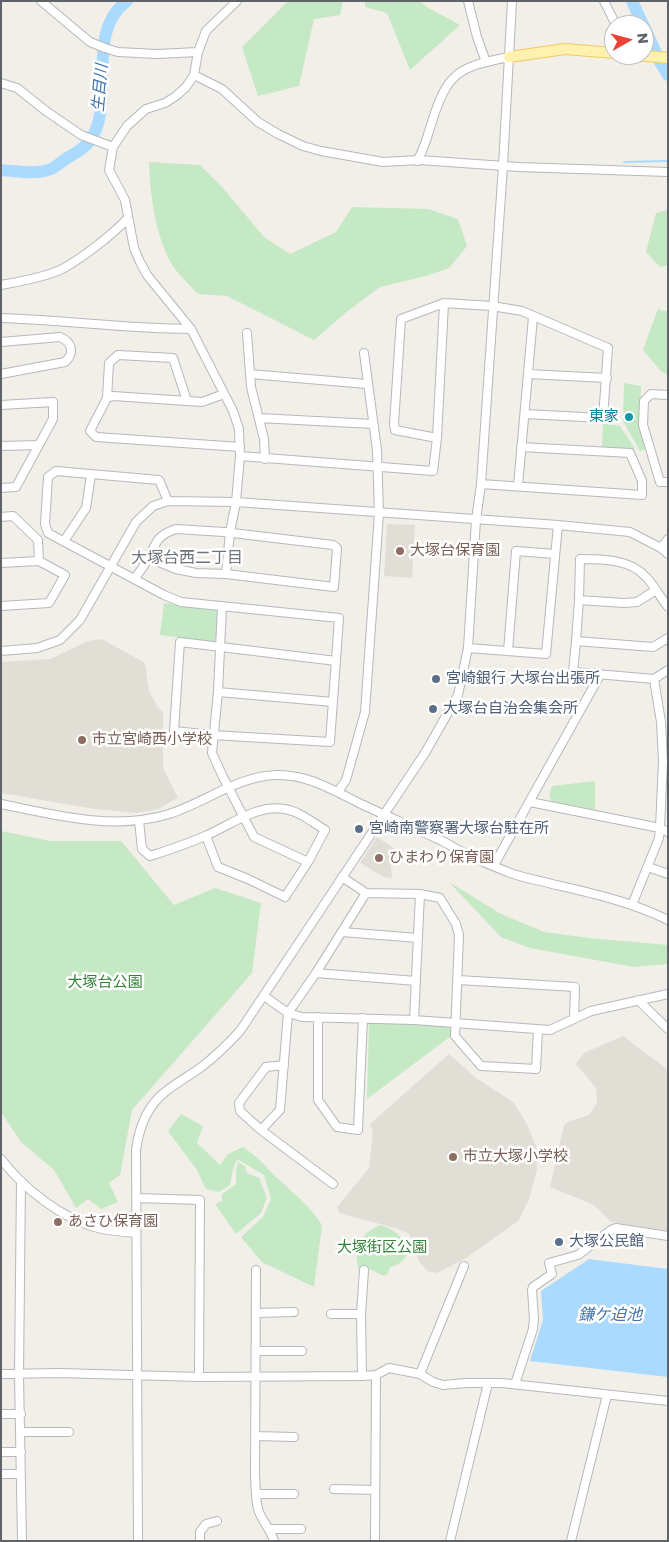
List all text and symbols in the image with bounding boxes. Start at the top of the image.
north arrow [604,15,654,65]
text: N [632,32,653,45]
water label: 生目川 [89,63,113,113]
place label: 東家 [589,408,619,426]
marker: 東家 [623,411,635,423]
place label: 大塚台保育園 [410,542,500,560]
marker: 大塚台保育園 [394,545,406,557]
district label: 大塚台西二丁目 [131,549,243,569]
place label: 宮崎銀行 大塚台出張所 [446,670,600,688]
marker: 宮崎銀行 大塚台出張所 [430,673,442,685]
place label: 大塚台自治会集会所 [443,700,578,718]
marker: 大塚台自治会集会所 [427,703,439,715]
place label: 市立宮崎西小学校 [92,731,212,749]
marker: 市立宮崎西小学校 [76,734,88,746]
place label: 宮崎南警察署大塚台駐在所 [369,820,549,838]
marker: 宮崎南警察署大塚台駐在所 [353,823,365,835]
place label: ひまわり保育園 [389,849,494,867]
marker: ひまわり保育園 [373,852,385,864]
park label: 大塚台公園 [68,974,142,992]
place label: 市立大塚小学校 [463,1148,568,1166]
marker: 市立大塚小学校 [447,1151,459,1163]
place label: あさひ保育園 [68,1213,158,1231]
marker: あさひ保育園 [52,1216,64,1228]
place label: 大塚公民館 [569,1233,644,1251]
marker: 大塚公民館 [553,1236,565,1248]
park label: 大塚街区公園 [337,1239,427,1257]
water label: 鎌ケ迫池 [578,1306,642,1326]

